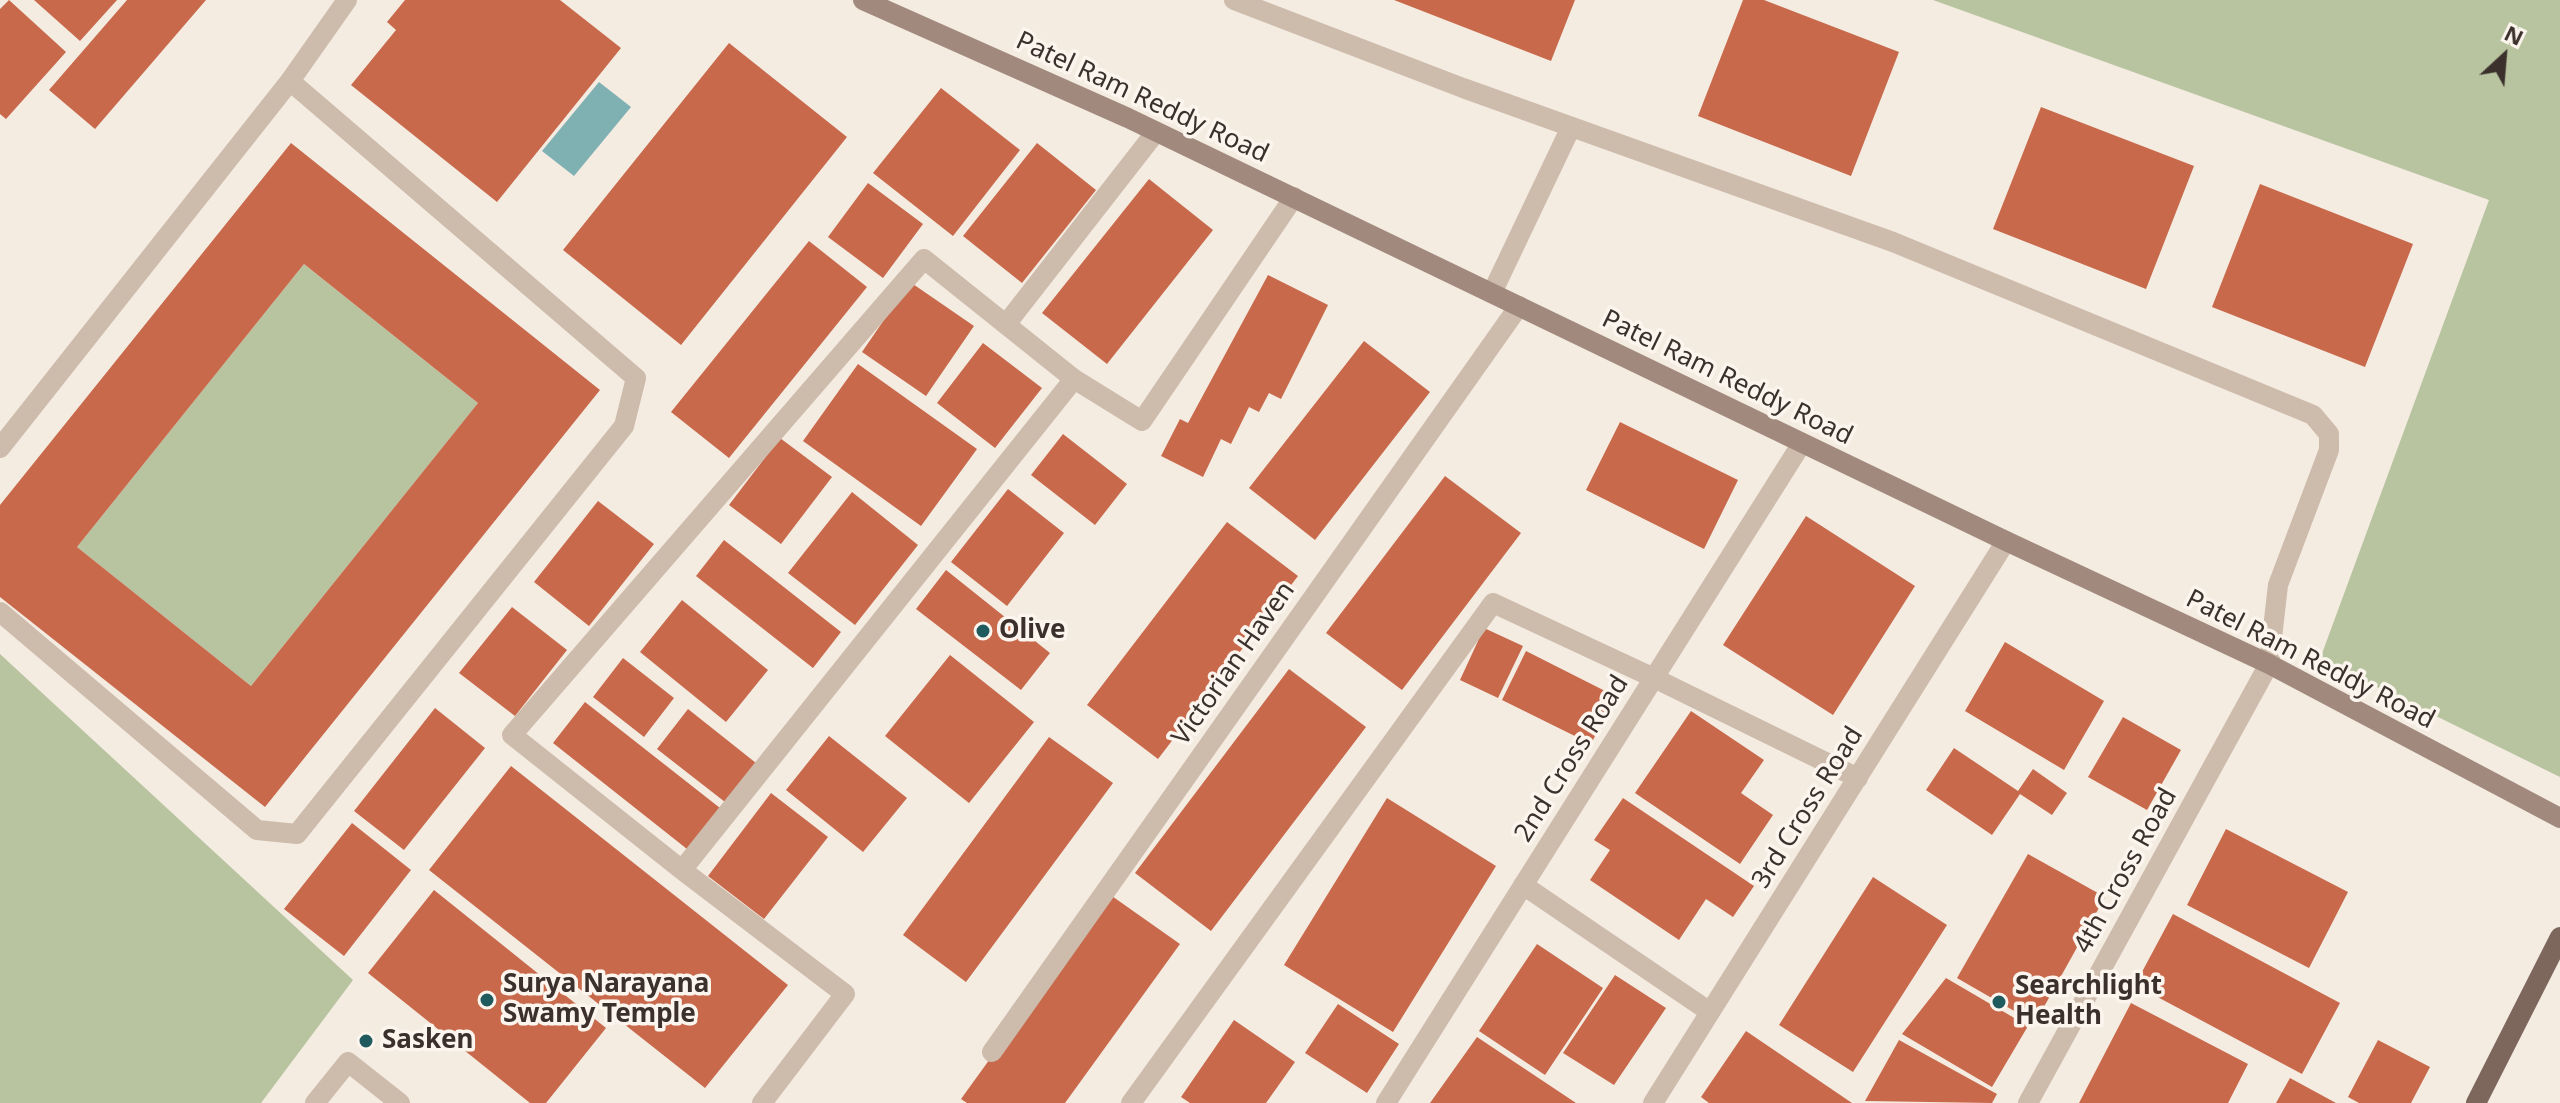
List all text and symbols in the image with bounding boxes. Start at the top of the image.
north arrow [2464,16,2544,96]
text: N [2500,17,2529,52]
street label: Patel Ram Reddy Road [1011,26,1273,170]
street label: Patel Ram Reddy Road [1597,304,1857,452]
street label: Victorian Haven [1166,576,1302,752]
street label: Patel Ram Reddy Road [2180,584,2440,736]
place label: Olive [999,615,1065,647]
marker: Olive [974,622,992,640]
street label: 2nd Cross Road [1508,670,1636,848]
street label: 3rd Cross Road [1746,722,1870,894]
street label: 4th Cross Road [2068,783,2184,959]
place label: Surya Narayana Swamy Temple [503,969,709,1030]
place label: Searchlight Health [2015,971,2162,1032]
marker: Surya Narayana Swamy Temple [478,991,496,1009]
marker: Searchlight Health [1990,993,2008,1011]
place label: Sasken [382,1025,473,1057]
marker: Sasken [357,1032,375,1050]

